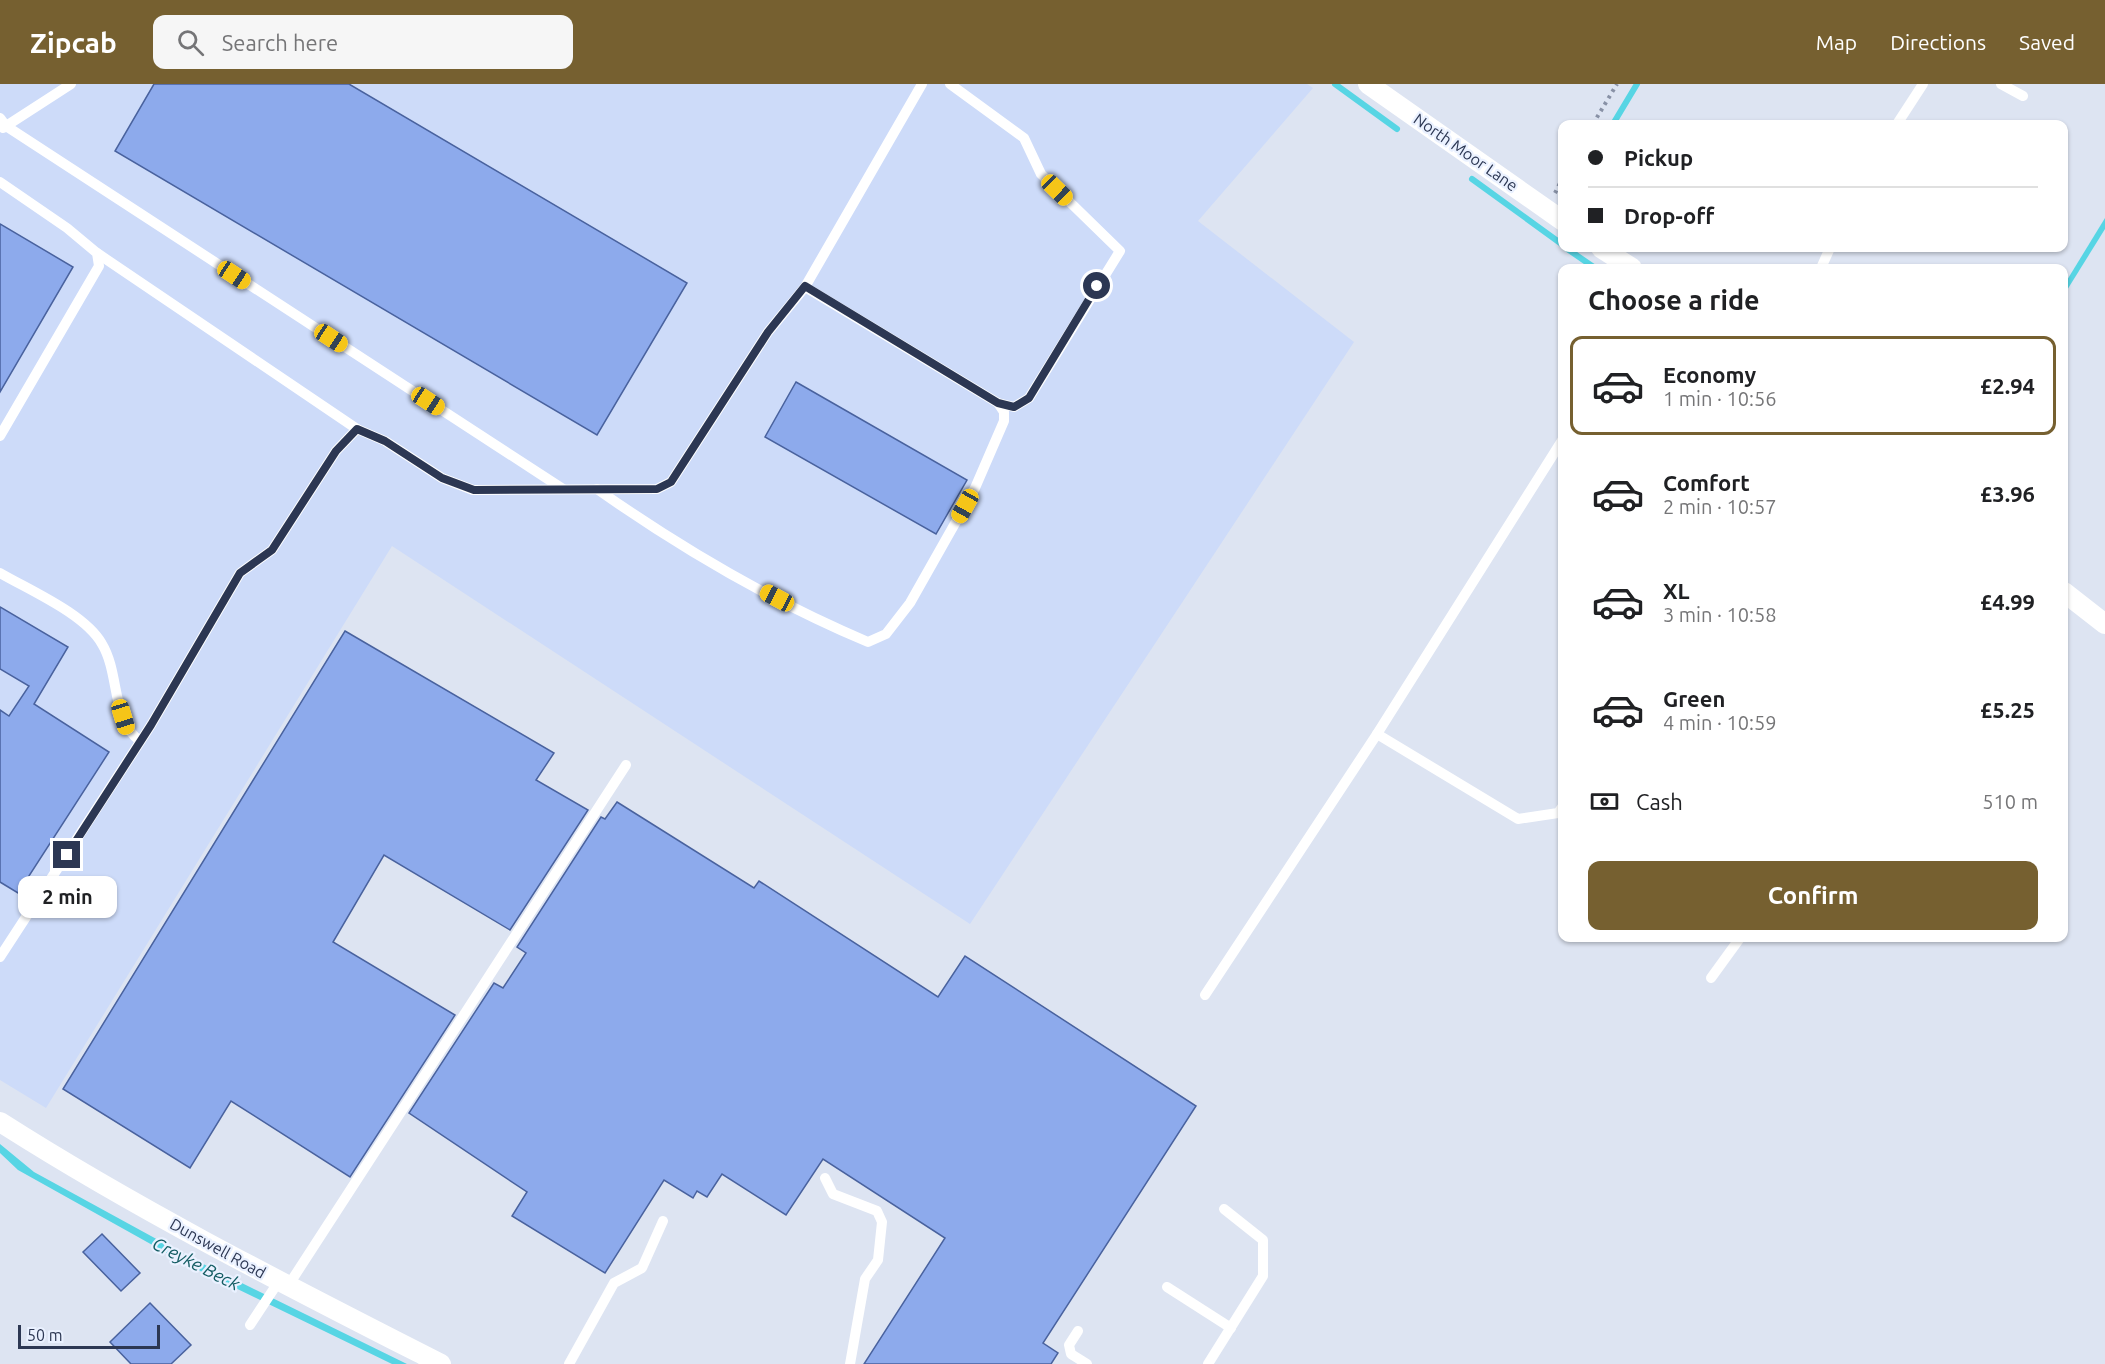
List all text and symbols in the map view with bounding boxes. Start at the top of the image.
search box [153,15,573,69]
icon: search [174,26,207,59]
text: Zipcab [30,27,117,58]
text: Search here [222,30,338,55]
text: Map [1816,30,1857,54]
text: Directions [1890,30,1986,54]
text: Saved [2019,30,2075,54]
street label: North Moor Lane [1411,109,1521,195]
text: Pickup [1624,145,1693,170]
car [1038,171,1076,209]
text: Drop-off [1624,203,1714,228]
car [214,258,254,292]
route start [1083,272,1110,299]
text: Choose a ride [1588,285,1760,315]
car [311,321,351,355]
icon: car [1591,359,1645,413]
text: Economy [1663,362,1756,387]
text: £2.94 [1980,373,2035,398]
car [408,384,448,418]
text: 1 min · 10:56 [1663,387,1777,410]
icon: car [1591,467,1645,521]
text: Comfort [1663,470,1750,495]
text: £3.96 [1980,481,2035,506]
car [948,486,982,526]
text: 2 min · 10:57 [1663,495,1777,518]
icon: car [1591,575,1645,629]
text: XL [1663,578,1690,603]
car [757,582,797,614]
text: £4.99 [1980,589,2035,614]
text: 3 min · 10:58 [1663,603,1777,626]
icon: car [1591,683,1645,737]
text: Green [1663,686,1725,711]
car [109,697,137,737]
text: £5.25 [1980,697,2035,722]
text: 4 min · 10:59 [1663,711,1777,734]
icon: cash [1588,785,1621,818]
text: Cash [1636,789,1683,814]
text: 510 m [1982,790,2038,813]
route end [53,841,80,868]
button: Confirm [1588,861,2038,930]
callout: 2 min [17,876,116,918]
text: 2 min [42,885,93,908]
street label: Dunswell Road [167,1214,269,1282]
water label: Creyke Beck [149,1232,244,1294]
scale bar [18,1322,160,1350]
text: 50 m [27,1326,63,1344]

